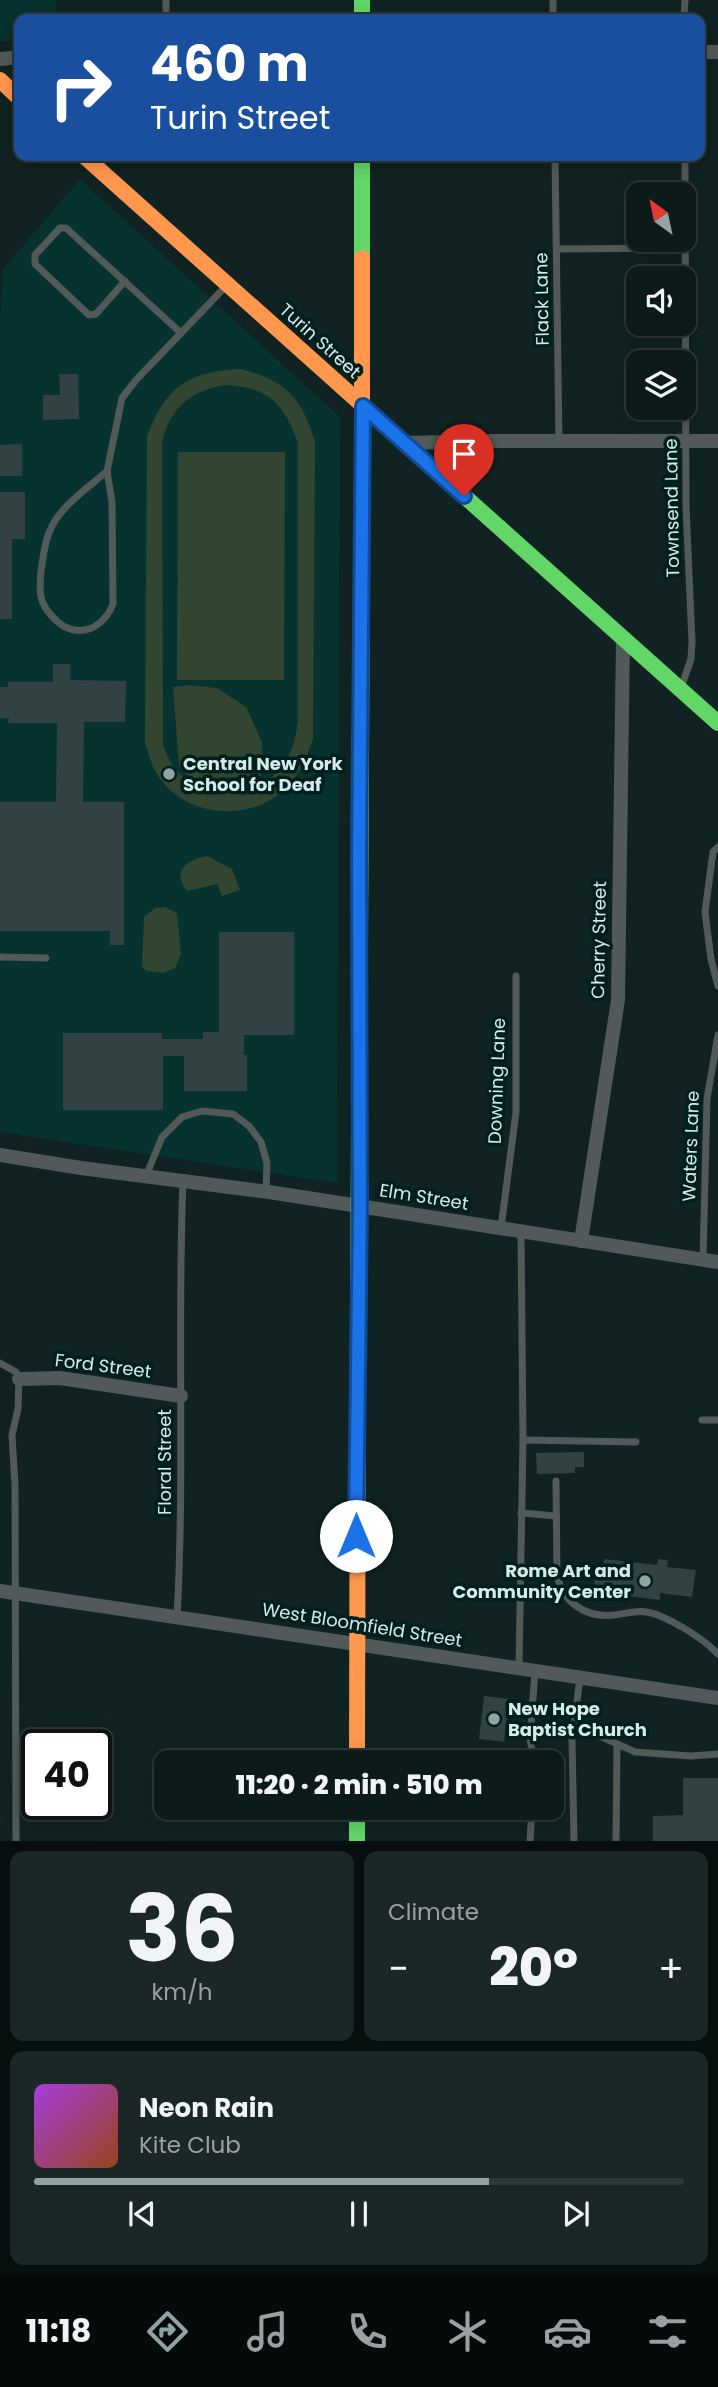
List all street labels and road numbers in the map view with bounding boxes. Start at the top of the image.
street label: Flack Lane [528,252,555,346]
street label: Turin Street [274,297,366,384]
street label: Townsend Lane [658,438,685,578]
street label: Cherry Street [585,881,612,999]
street label: Downing Lane [482,1018,511,1144]
street label: Waters Lane [676,1090,705,1202]
street label: Elm Street [378,1177,470,1216]
street label: Ford Street [53,1347,153,1384]
street label: Floral Street [152,1409,177,1515]
street label: West Bloomfield Street [260,1596,464,1653]

